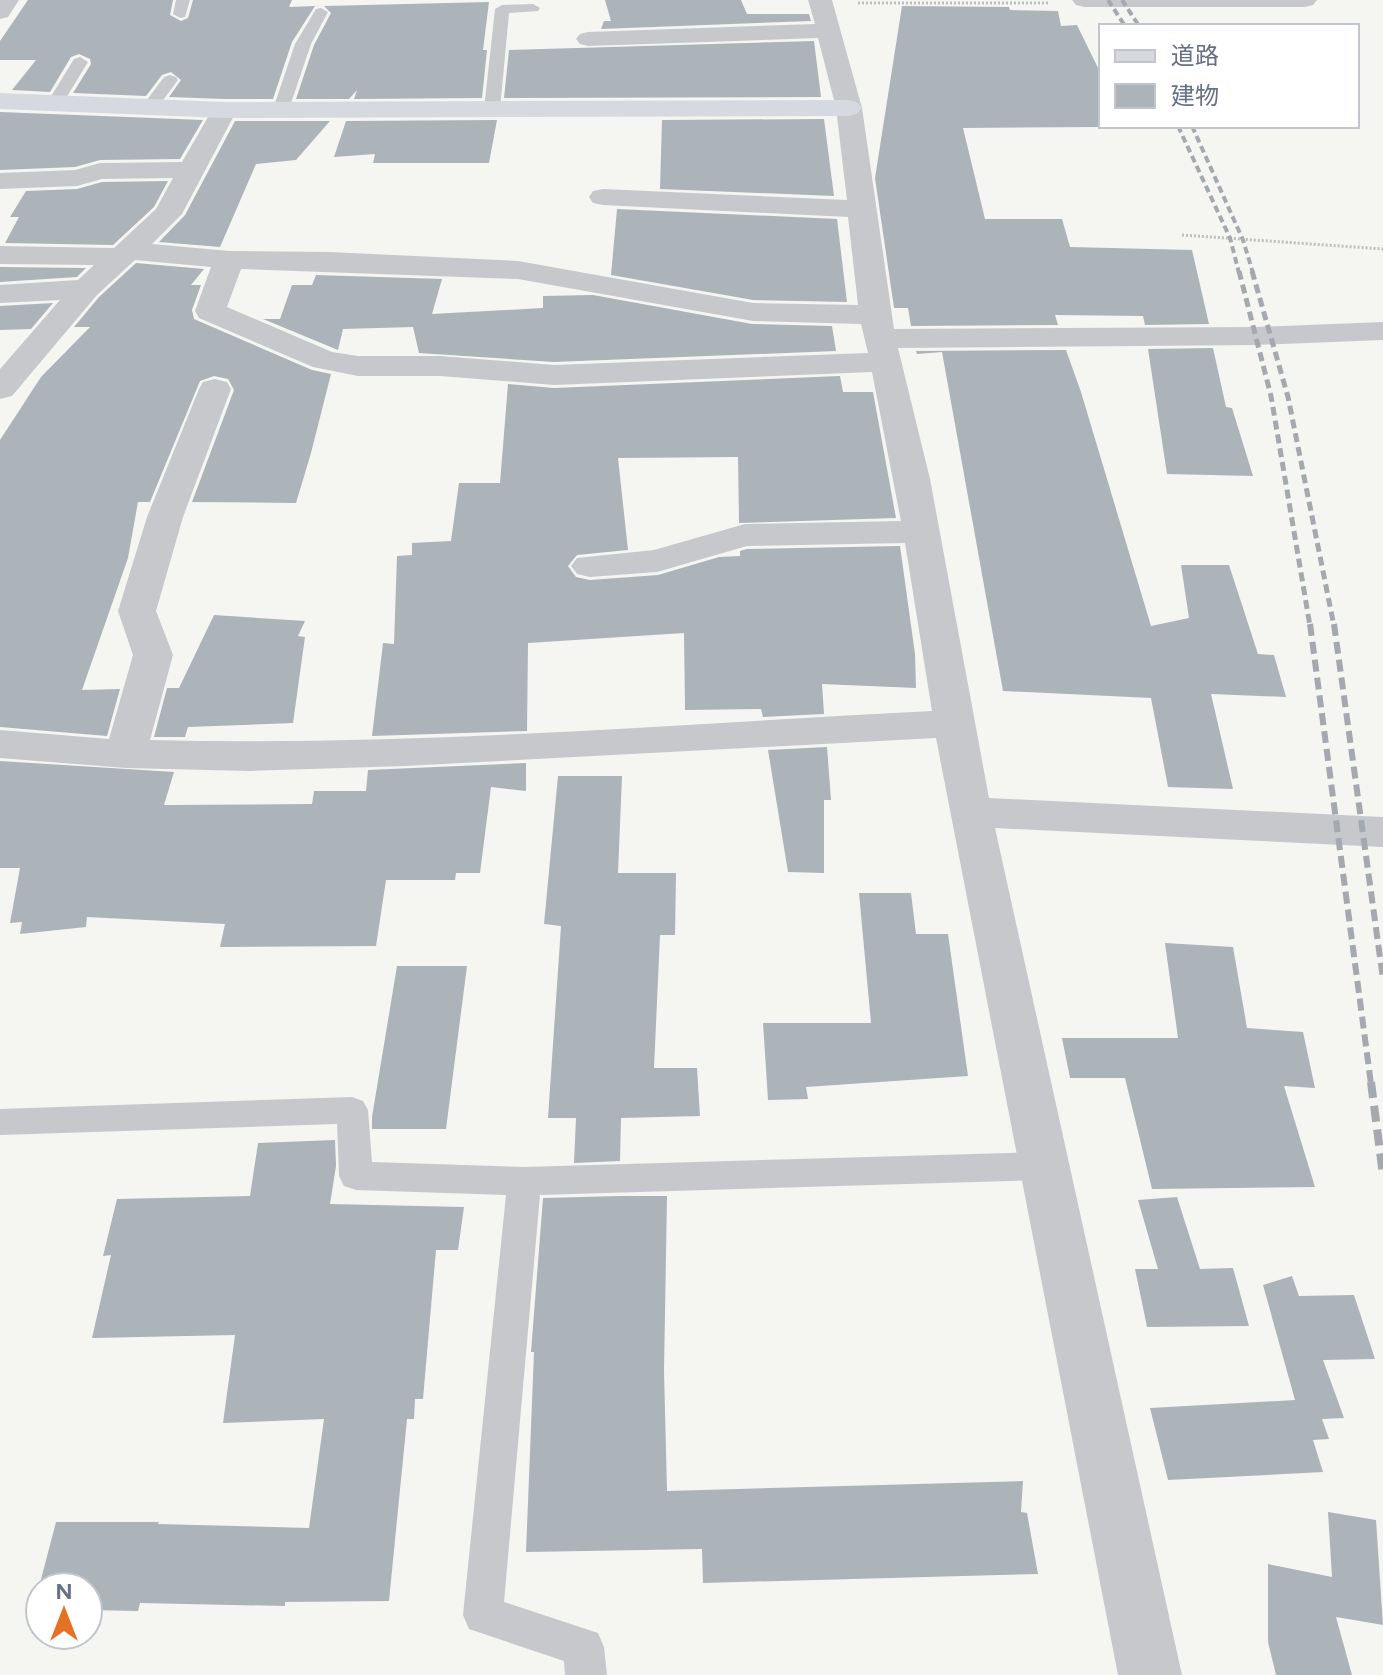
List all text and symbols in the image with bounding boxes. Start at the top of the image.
legend [1099,24,1359,128]
text: 道路 [1171,41,1219,70]
text: 建物 [1171,81,1219,110]
north arrow [24,1571,104,1651]
text: N [55,1578,73,1605]

